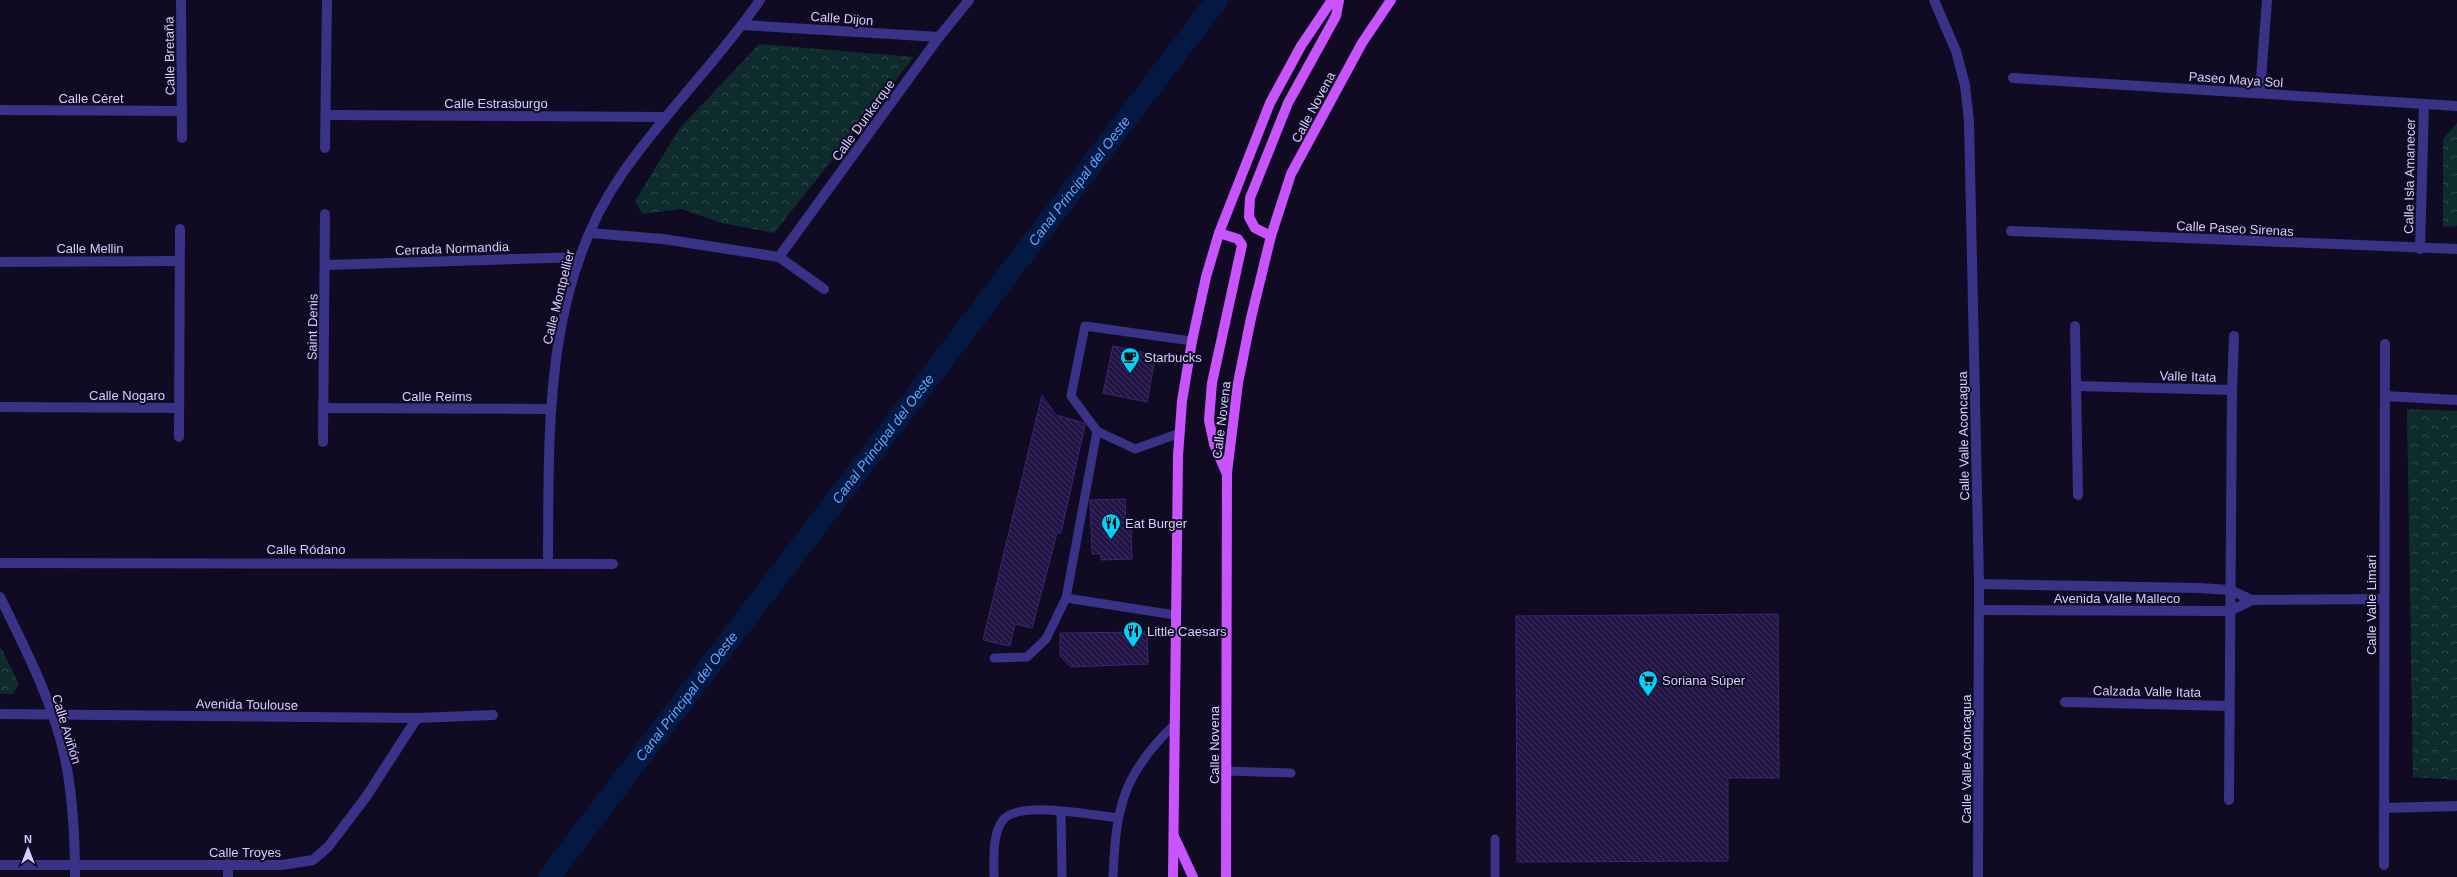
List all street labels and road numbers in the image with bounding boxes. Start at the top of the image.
street label: Calle Dijon [810,9,874,28]
street label: Calle Bretaña [161,16,178,96]
street label: Calle Novena [1288,69,1339,145]
street label: Paseo Maya Sol [2188,69,2284,90]
street label: Calle Dunkerque [829,77,898,164]
street label: Calle Céret [58,91,124,106]
street label: Calle Estrasburgo [444,96,548,111]
street label: Calle Isla Amanecer [2401,117,2418,234]
street label: Calle Paseo Sirenas [2176,218,2295,239]
street label: Cerrada Normandia [395,239,510,258]
street label: Calle Mellin [56,241,124,256]
street label: Calle Montpellier [539,248,578,346]
street label: Saint Denis [304,293,321,360]
street label: Valle Itata [2159,368,2217,385]
street label: Calle Valle Aconcagua [1955,371,1972,501]
street label: Calle Novena [1209,380,1234,460]
street label: Calle Nogaro [89,388,165,403]
street label: Calle Reims [402,389,473,404]
street label: Calle Ródano [267,542,345,557]
street label: Calle Valle Limari [2364,555,2379,655]
street label: Avenida Valle Malleco [2054,591,2180,606]
street label: Calzada Valle Itata [2093,683,2202,700]
street label: Calle Aviñón [49,693,84,766]
street label: Calle Valle Aconcagua [1959,694,1974,824]
street label: Avenida Toulouse [196,696,298,713]
street label: Calle Novena [1207,705,1222,784]
street label: Calle Troyes [209,845,282,860]

